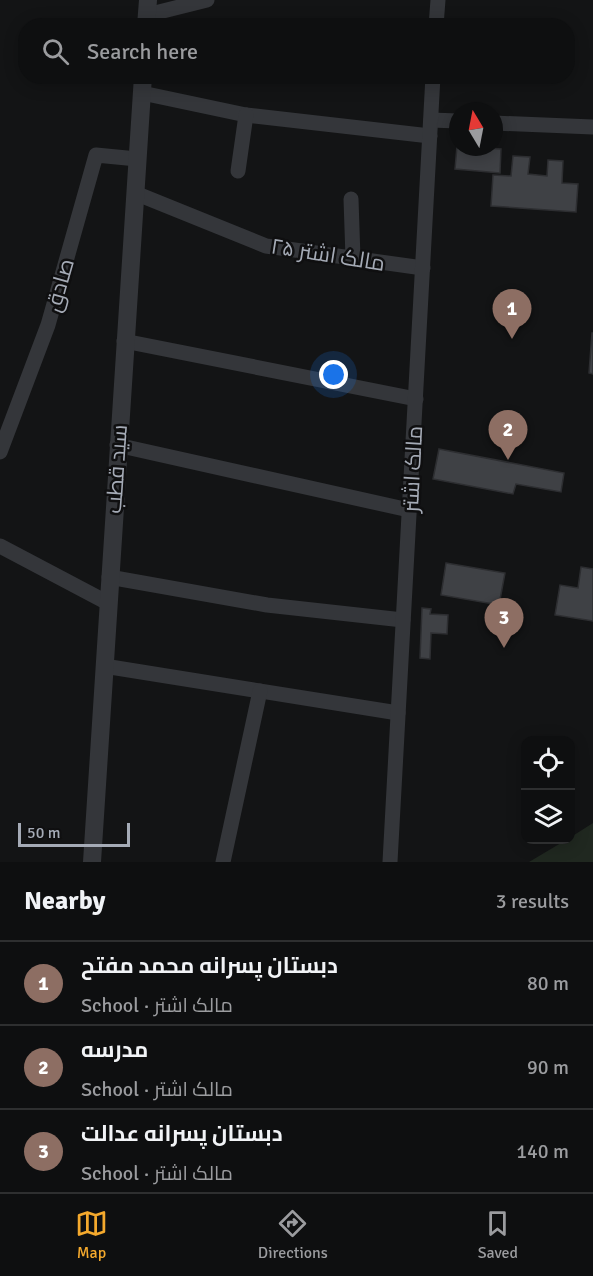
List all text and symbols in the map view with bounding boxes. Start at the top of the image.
search box [18,18,575,84]
icon: search [39,35,72,68]
text: Search here [87,38,198,65]
north arrow [449,102,503,156]
street label: مالک اشتر ۲۵ [269,232,387,277]
street label: صادق [39,255,80,315]
pin: 1 [492,290,532,339]
your location [319,360,348,389]
pin: 2 [488,410,528,460]
street label: سید قطب [100,424,133,514]
street label: مالک اشتر [397,425,428,515]
pin: 3 [484,598,524,648]
map controls [521,736,575,844]
button: locate [521,736,575,790]
button: layers [521,790,575,844]
scale bar [18,820,130,848]
text: 50 m [27,823,61,843]
text: Nearby [24,885,105,917]
text: 3 results [496,889,569,914]
text: دبستان پسرانه محمد مفتح [81,952,338,979]
text: 1 [38,971,49,996]
text: 80 m [527,971,569,996]
text: School · مالک اشتر [81,993,233,1018]
text: مدرسه [81,1036,148,1063]
text: 2 [38,1055,49,1080]
text: 90 m [527,1055,569,1080]
text: School · مالک اشتر [81,1077,233,1102]
text: دبستان پسرانه عدالت [81,1120,283,1147]
text: 3 [38,1139,49,1164]
text: 140 m [516,1139,569,1164]
text: School · مالک اشتر [81,1161,233,1186]
tab: Map [75,1207,108,1263]
tab: Directions [258,1207,328,1263]
tab: Saved [478,1207,518,1263]

